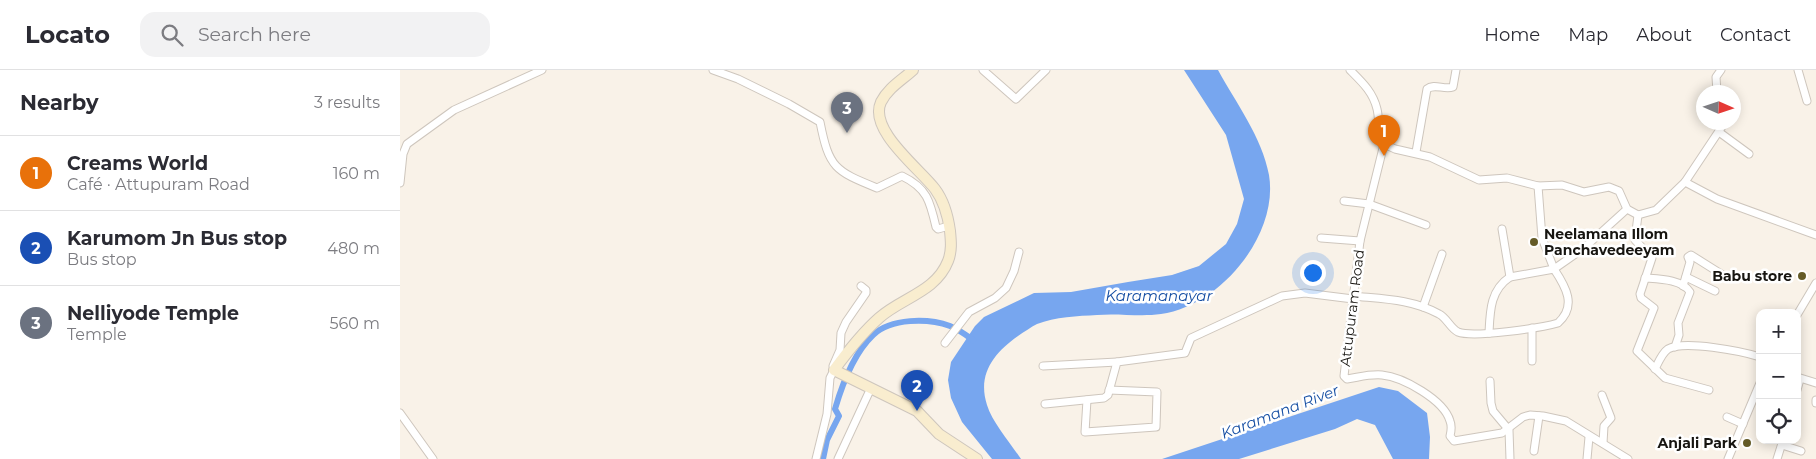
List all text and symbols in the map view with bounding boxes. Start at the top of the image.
search box [140,12,490,57]
text: Locato [25,20,110,49]
icon: search [158,21,186,49]
text: Search here [198,23,311,46]
text: Home [1484,24,1540,46]
text: Map [1568,24,1608,46]
text: About [1636,24,1692,46]
text: Contact [1720,24,1791,46]
north arrow [1696,85,1741,130]
text: Nearby [20,90,99,115]
pin: 3 [831,92,863,133]
text: 3 results [314,93,380,112]
pin: 1 [1368,115,1400,156]
text: Creams World [67,152,208,175]
text: 1 [33,164,39,183]
text: 160 m [333,164,380,183]
text: Café · Attupuram Road [67,175,250,194]
place label: Neelamana Illom Panchavedeeyam [1544,225,1675,259]
text: Karumom Jn Bus stop [67,227,287,250]
marker: Neelamana Illom Panchavedeeyam [1528,236,1540,248]
text: 2 [31,239,41,258]
text: 480 m [327,239,380,258]
street label: Attupuram Road [1336,248,1368,368]
text: Bus stop [67,250,137,269]
your location [1300,260,1326,286]
place label: Babu store [1712,267,1792,285]
marker: Babu store [1796,270,1808,282]
water label: Karamanayar [1106,286,1213,305]
text: Nelliyode Temple [67,302,239,325]
map controls [1756,309,1801,444]
button: + [1756,309,1801,354]
text: 3 [31,314,41,333]
text: 560 m [329,314,380,333]
text: Temple [67,325,127,344]
button: − [1756,354,1801,399]
pin: 2 [901,370,933,411]
water label: Karamana River [1218,380,1342,443]
button: locate [1756,399,1801,444]
place label: Anjali Park [1656,434,1738,452]
marker: Anjali Park [1741,437,1753,449]

